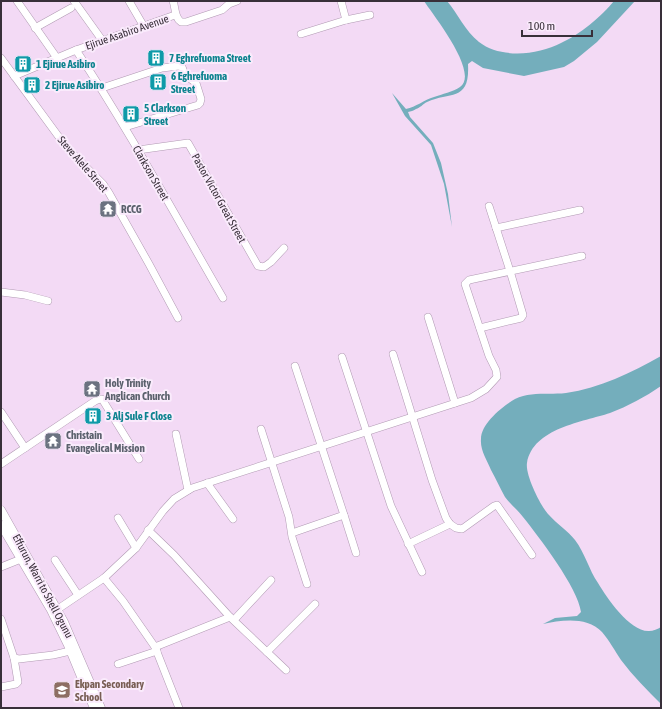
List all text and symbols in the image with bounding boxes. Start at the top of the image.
street label: Ejirue Asabiro Avenue [84,12,170,52]
scale bar [522,12,592,38]
text: 100 m [528,19,555,33]
building icon: 7 Eghrefuoma Street [146,48,166,68]
place label: 7 Eghrefuoma Street [169,52,252,64]
building icon: 1 Ejirue Asibiro [13,54,33,74]
place label: 1 Ejirue Asibiro [36,58,95,70]
place label: 6 Eghrefuoma Street [171,70,227,95]
building icon: 6 Eghrefuoma Street [148,72,168,92]
building icon: 2 Ejirue Asibiro [22,75,42,95]
place label: 2 Ejirue Asibiro [45,79,104,91]
place label: 5 Clarkson Street [144,102,186,127]
building icon: 5 Clarkson Street [121,104,141,124]
street label: Steve Alele Street [55,134,111,194]
street label: Clarkson Street [131,144,171,202]
street label: Pastor Victor Great Street [189,151,249,245]
temple icon: RCCG [98,199,118,219]
place label: RCCG [121,203,142,215]
place label: Holy Trinity Anglican Church [104,377,170,402]
temple icon: Holy Trinity Anglican Church [82,379,102,399]
building icon: 3 Alj Sule F Close [83,406,103,426]
place label: 3 Alj Sule F Close [106,410,172,422]
place label: Christain Evangelical Mission [66,429,145,454]
temple icon: Christain Evangelical Mission [43,431,63,451]
street label: Effurun, Warri to Shell Ogunu [11,532,75,640]
place label: Ekpan Secondary School [75,678,144,703]
school or university icon: Ekpan Secondary School [52,680,72,700]

